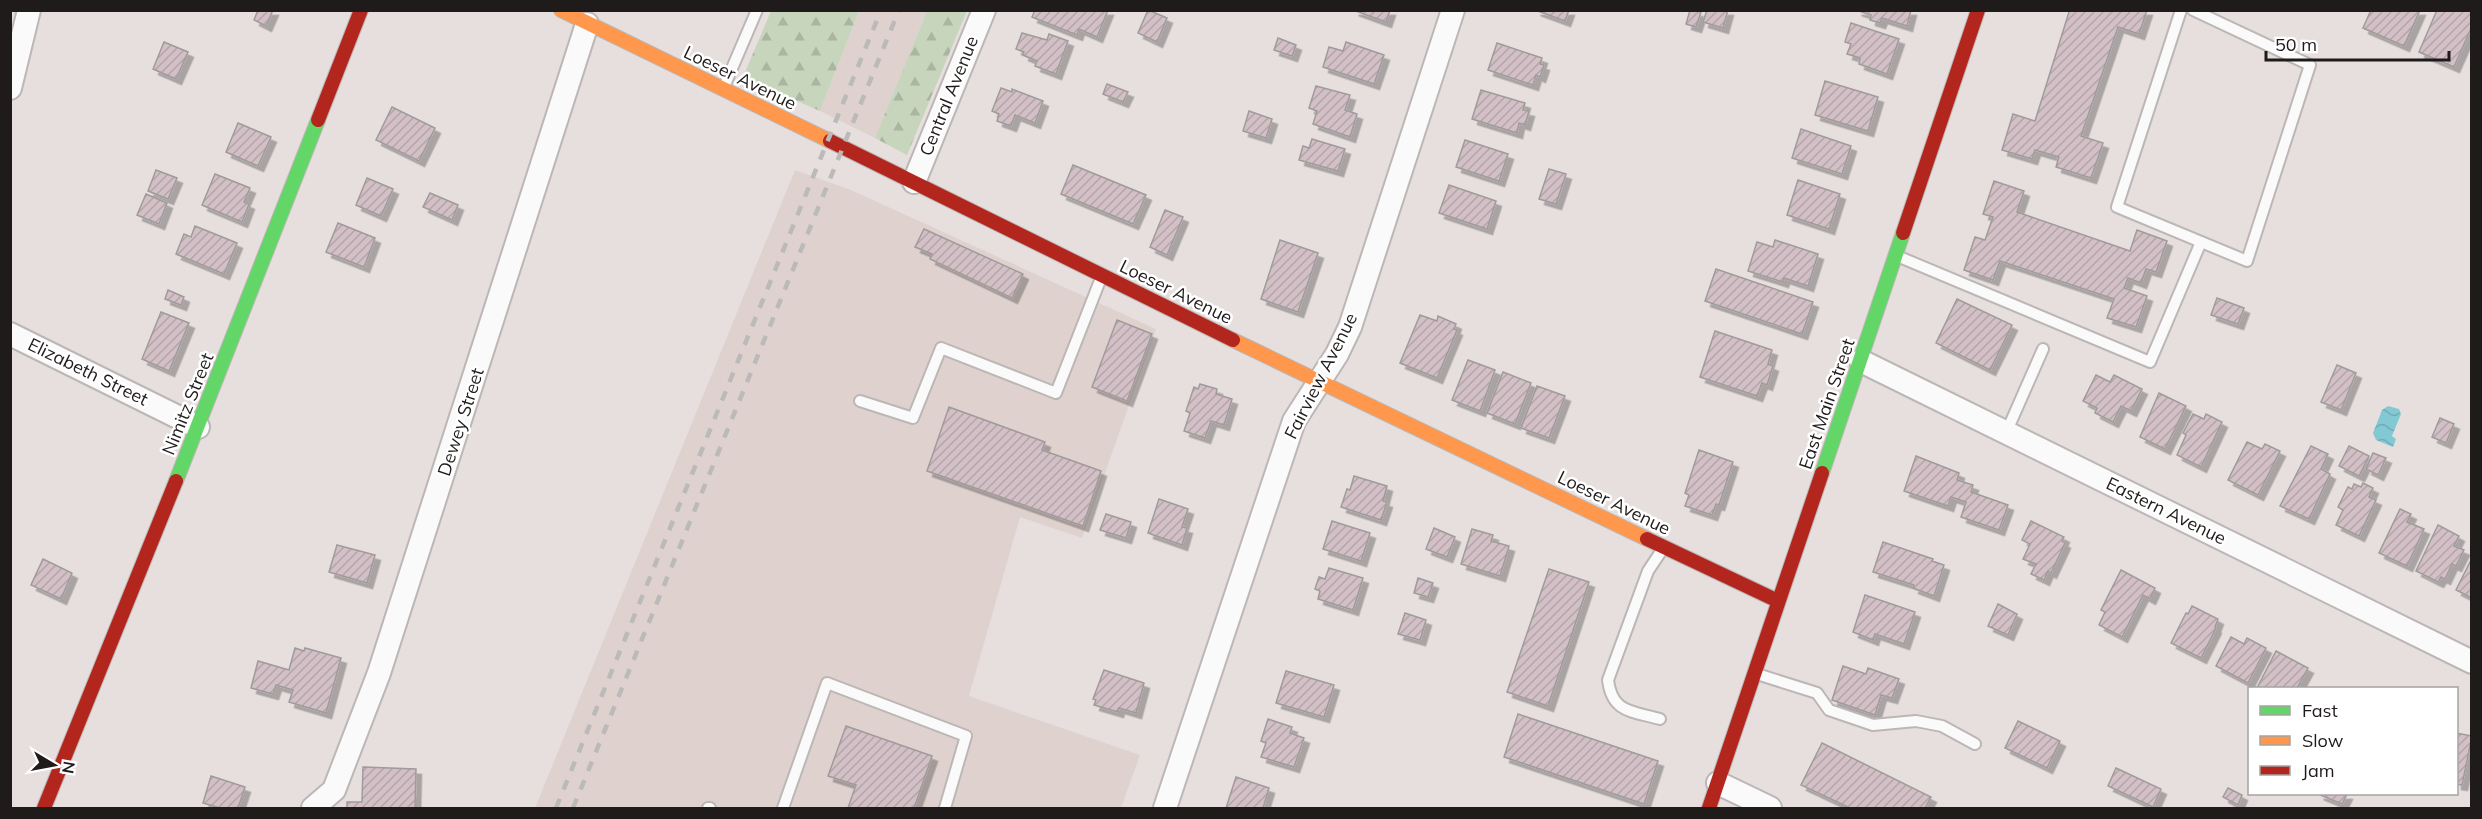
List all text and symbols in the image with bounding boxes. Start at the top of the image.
scale bar [2266,24,2449,62]
street label: Central Avenue [914,33,983,159]
text: 50 m [2275,33,2317,56]
street label: Loeser Avenue [680,40,800,115]
street label: Loeser Avenue [1116,254,1236,329]
street label: Fairview Avenue [1279,309,1362,443]
street label: Elizabeth Street [24,332,152,411]
street label: East Main Street [1793,335,1860,472]
street label: Nimitz Street [157,349,218,458]
street label: Dewey Street [432,365,489,479]
street label: Loeser Avenue [1554,465,1674,540]
street label: Eastern Avenue [2102,472,2230,550]
legend [2248,687,2458,795]
text: Fast [2302,699,2338,722]
text: Slow [2302,729,2344,752]
north arrow [24,735,84,795]
text: Jam [2302,759,2335,782]
text: N [58,760,80,775]

